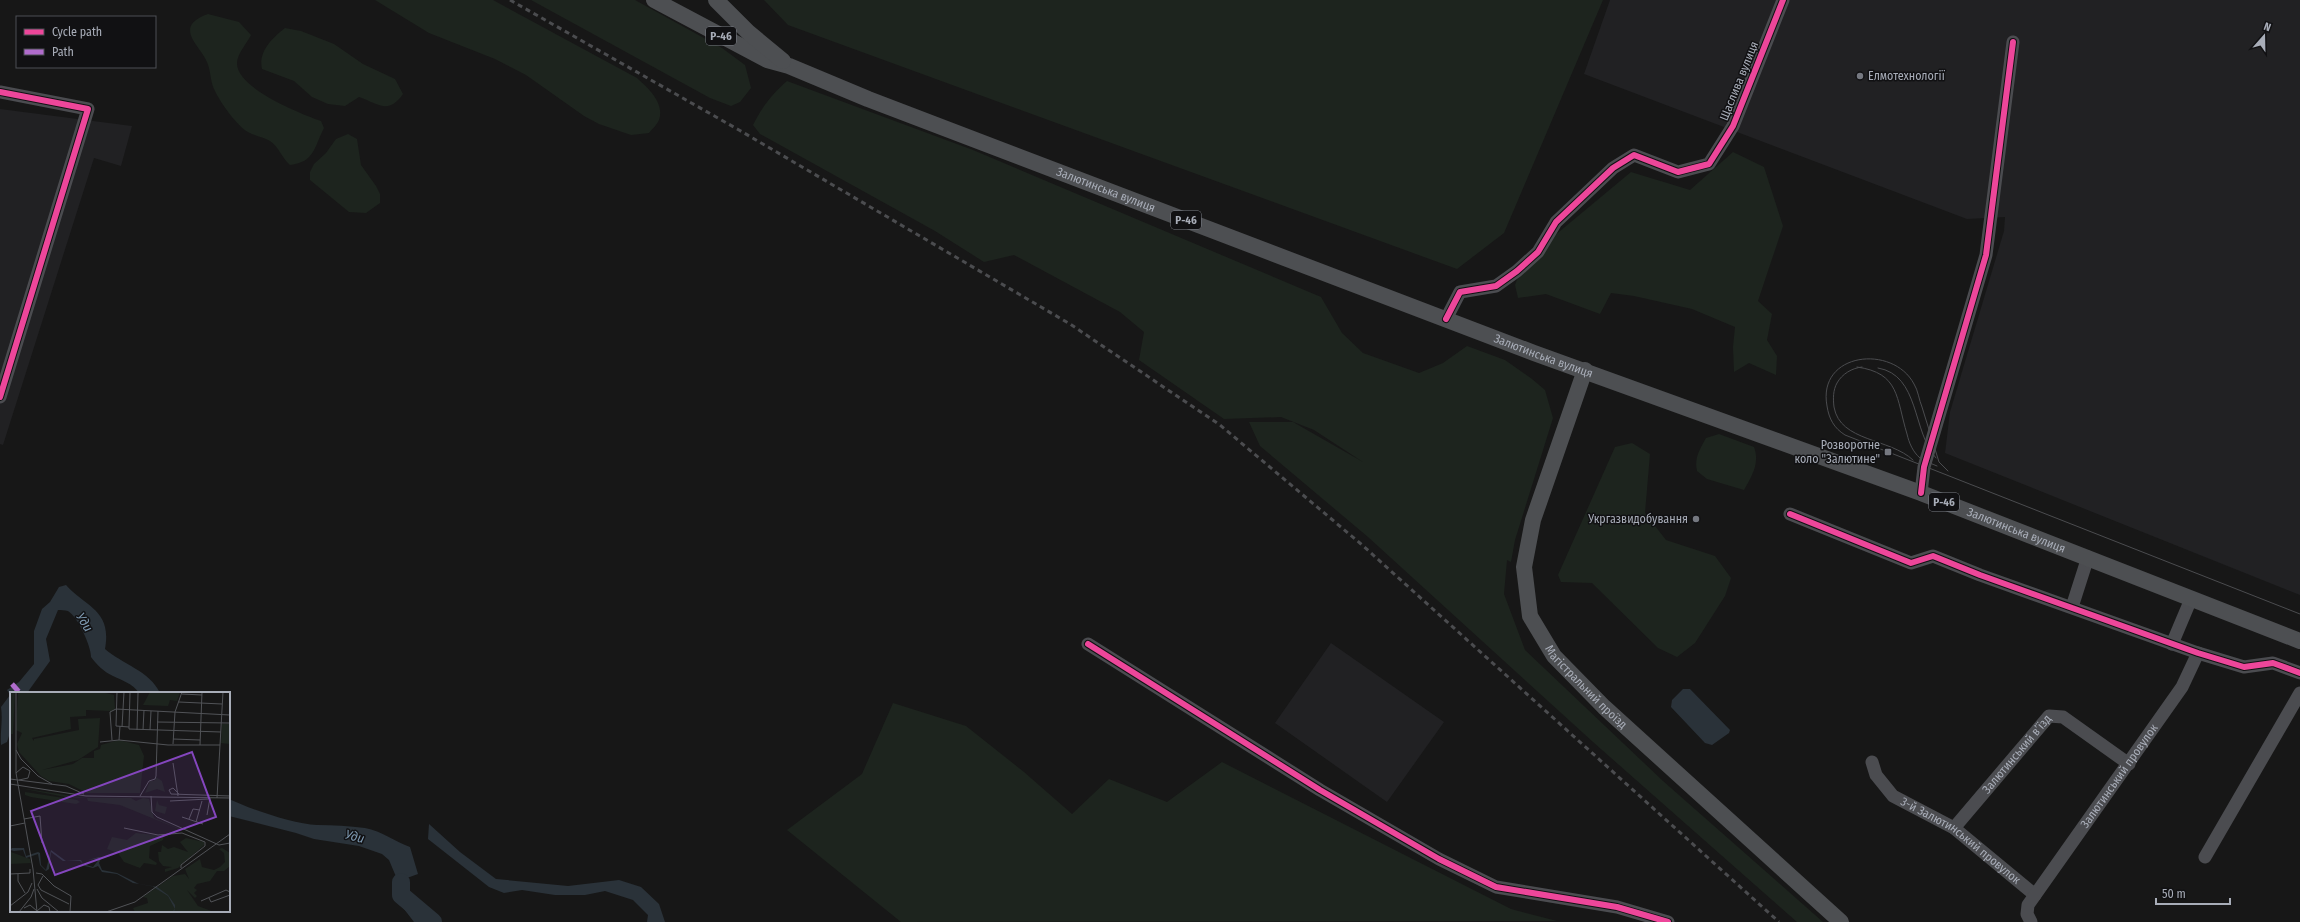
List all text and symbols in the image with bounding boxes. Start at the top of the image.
legend [16,16,156,68]
north arrow [2244,16,2284,56]
text: N [2262,20,2273,34]
text: Cycle path [52,25,102,39]
road number: Р-46 [706,27,736,45]
street label: Щаслива вулиця [1717,39,1761,123]
text: Path [52,45,74,59]
place label: Елмотехнології [1868,69,1946,83]
marker: Елмотехнології [1855,71,1865,81]
street label: Залютинська вулиця [1055,165,1157,215]
road number: Р-46 [1171,211,1201,229]
street label: Залютинська вулиця [1492,331,1595,381]
place label: Розворотне коло "Залютине" [1794,438,1880,466]
marker: Розворотне коло "Залютине" [1883,447,1893,457]
road number: Р-46 [1929,493,1959,511]
street label: Залютинська вулиця [1965,505,2068,556]
place label: Укргазвидобування [1587,512,1688,526]
marker: Укргазвидобування [1691,514,1701,524]
water label: Уди [73,610,96,635]
street label: Магістральний проїзд [1542,643,1630,732]
inset map [10,692,230,912]
street label: Залютинський в’їзд [1979,712,2054,796]
street label: Залютинський провулок [2078,721,2161,831]
street label: 3-й Залютинський провулок [1898,794,2024,887]
water label: Уди [344,827,366,846]
scale bar [2156,880,2230,906]
text: 50 m [2162,887,2186,901]

